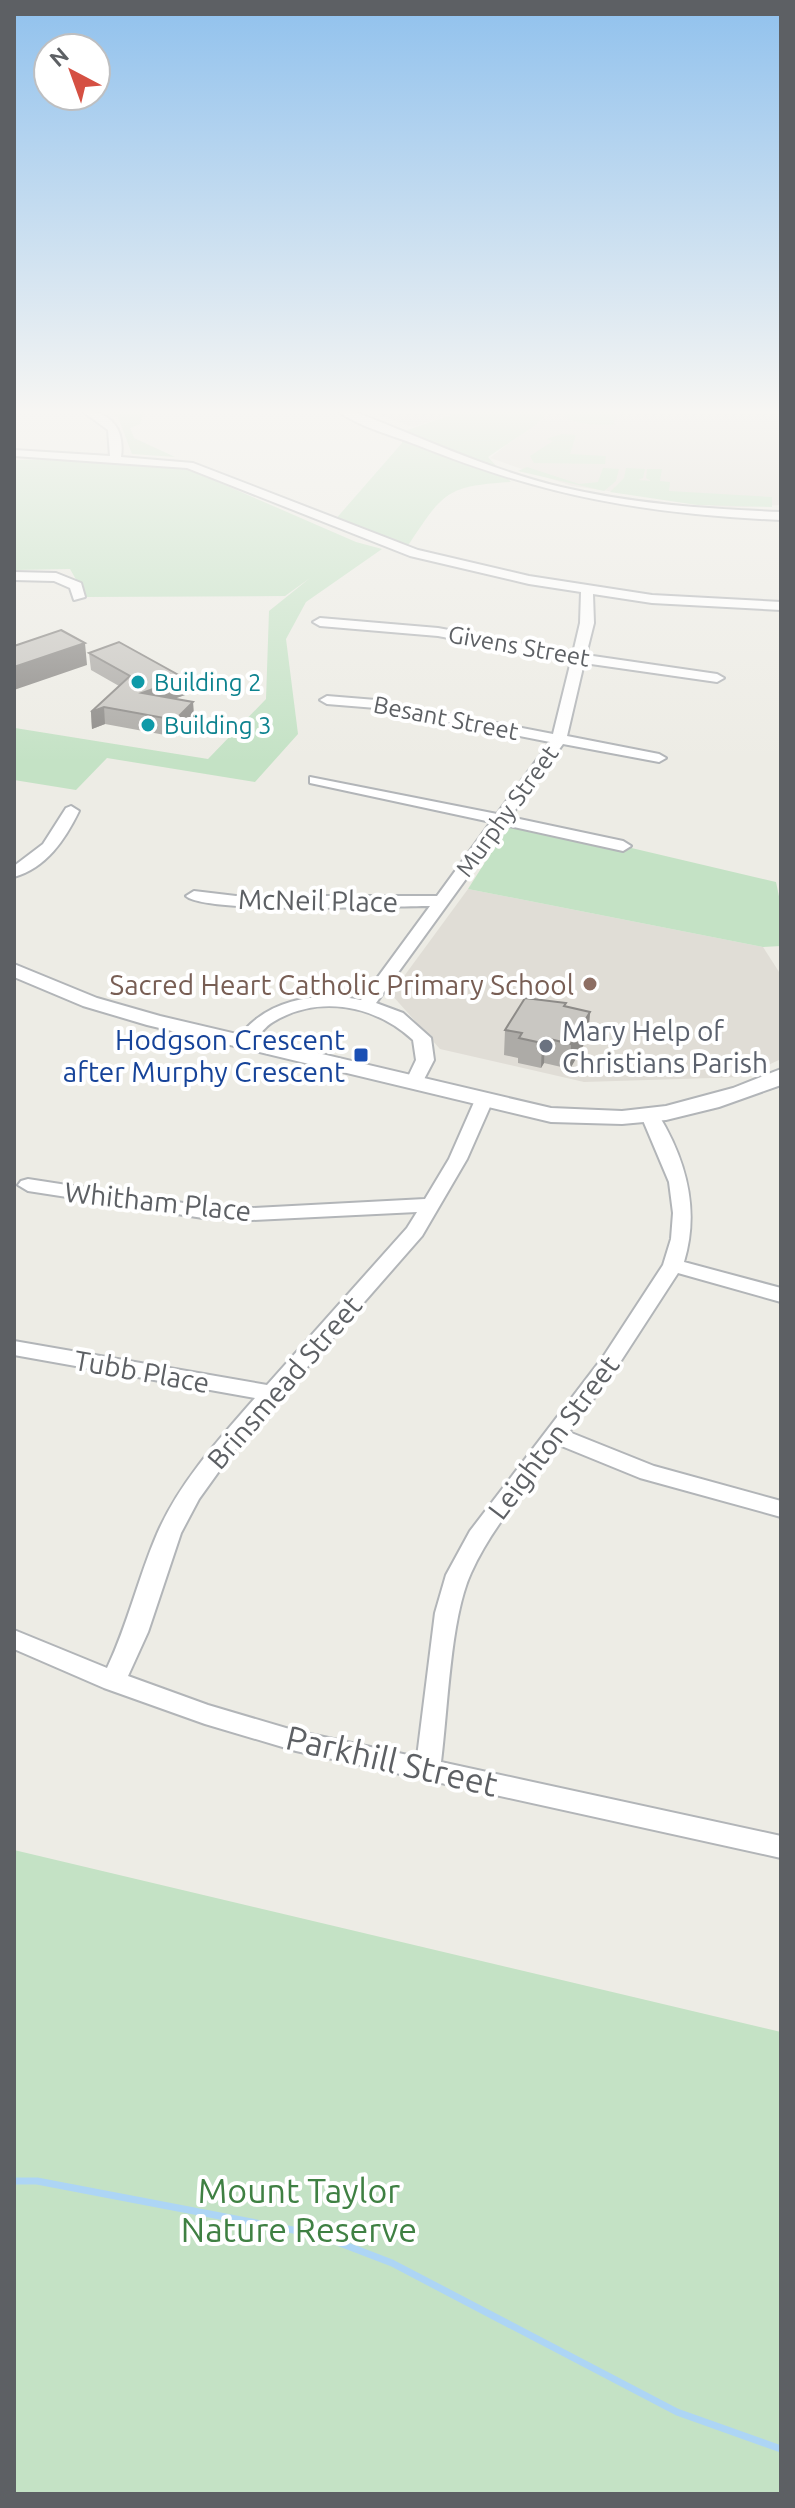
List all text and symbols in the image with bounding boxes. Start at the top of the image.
north arrow [32,32,112,112]
text: N [44,42,73,71]
street label: Givens Street [446,620,592,672]
place label: Building 2 [154,669,261,696]
marker: Building 2 [129,673,147,691]
street label: Besant Street [371,691,521,745]
place label: Building 3 [164,712,271,739]
marker: Building 3 [139,716,157,734]
street label: Murphy Street [450,740,564,882]
street label: McNeil Place [238,883,398,917]
place label: Sacred Heart Catholic Primary School [110,969,574,1000]
marker: Sacred Heart Catholic Primary School [581,975,599,993]
place label: Mary Help of Christians Parish [562,1015,768,1078]
place label: Hodgson Crescent after Murphy Crescent [63,1024,345,1087]
marker: Mary Help of Christians Parish [537,1037,555,1055]
marker: Hodgson Crescent after Murphy Crescent [352,1046,370,1064]
street label: Whitham Place [63,1176,253,1226]
street label: Brinsmead Street [201,1289,367,1475]
street label: Tubb Place [72,1344,212,1398]
street label: Leighton Street [481,1349,625,1525]
street label: Parkhill Street [283,1717,501,1803]
park label: Mount Taylor Nature Reserve [181,2171,417,2248]

